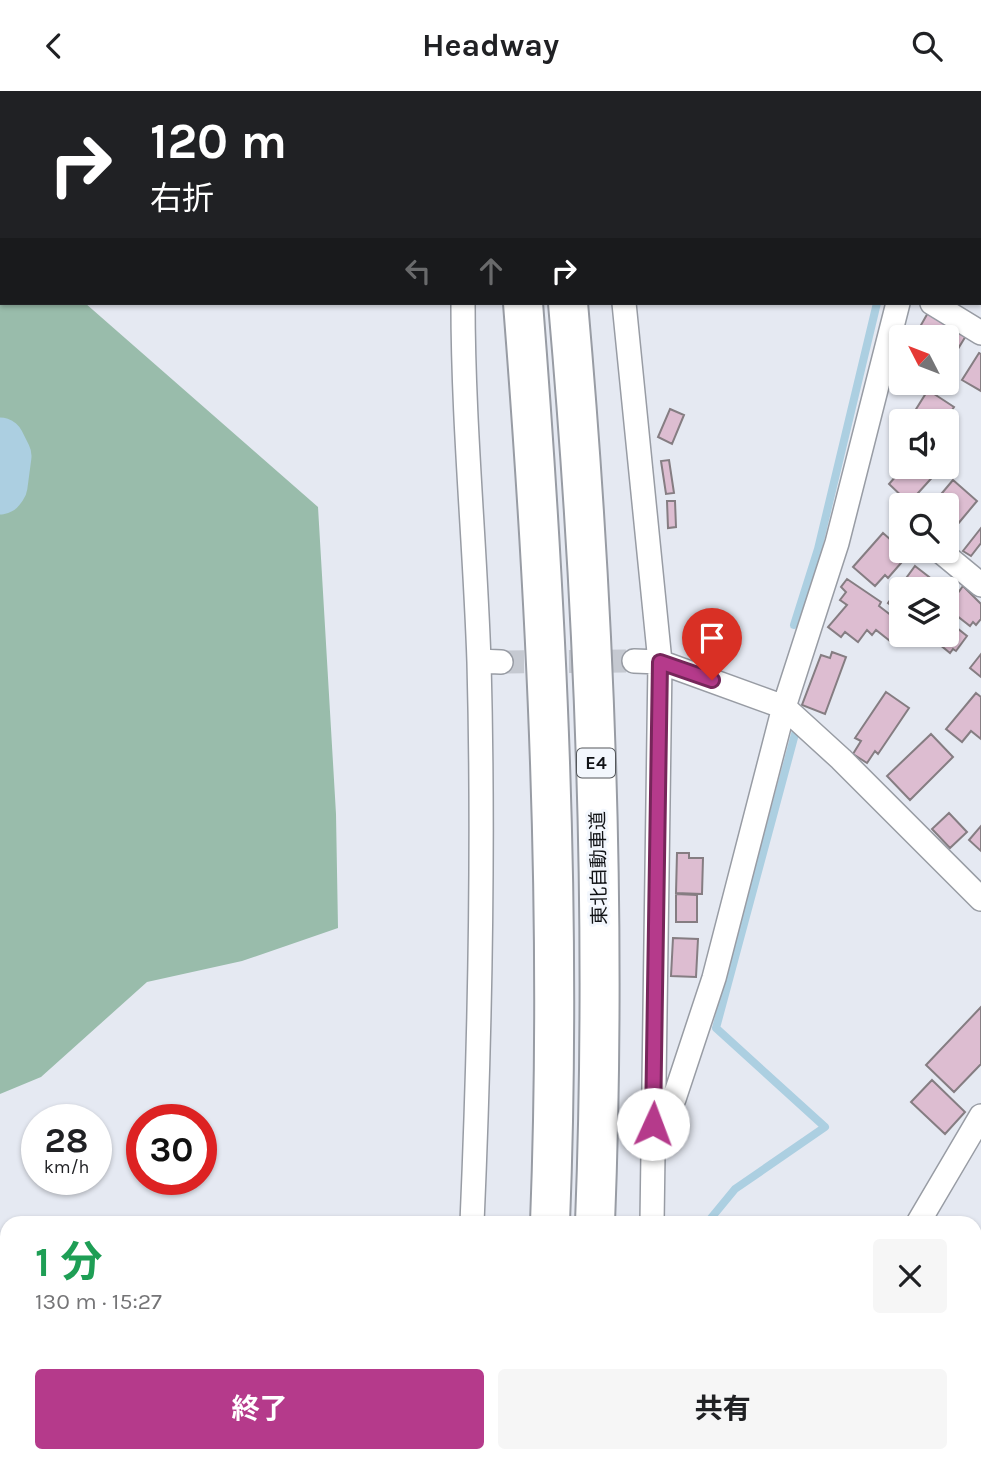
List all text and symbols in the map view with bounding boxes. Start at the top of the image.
icon: back [35,27,73,65]
text: Headway [422,27,559,64]
icon: search [908,27,946,65]
text: 120 m [150,113,287,170]
icon: right [35,119,126,210]
text: 右折 [150,180,214,217]
icon: left [399,252,437,290]
icon: ahead [472,252,510,290]
icon: right [545,252,583,290]
north arrow [889,325,959,395]
map controls [889,325,959,647]
button: sound [889,409,959,479]
button: search [889,493,959,563]
button: layers [889,577,959,647]
pin [682,608,742,680]
icon: arrive [693,619,731,657]
road number: E4 [577,749,615,777]
street label: 東北自動車道 [587,811,611,925]
position arrow [616,1087,690,1161]
speed limit sign: 30 [126,1104,217,1195]
text: 28 [45,1120,88,1161]
text: km/h [44,1156,89,1178]
text: 1 分 [35,1237,103,1287]
button: close [873,1239,947,1313]
text: 130 m · 15:27 [35,1288,162,1315]
button: 終了 [35,1369,484,1449]
button: 共有 [498,1369,947,1449]

